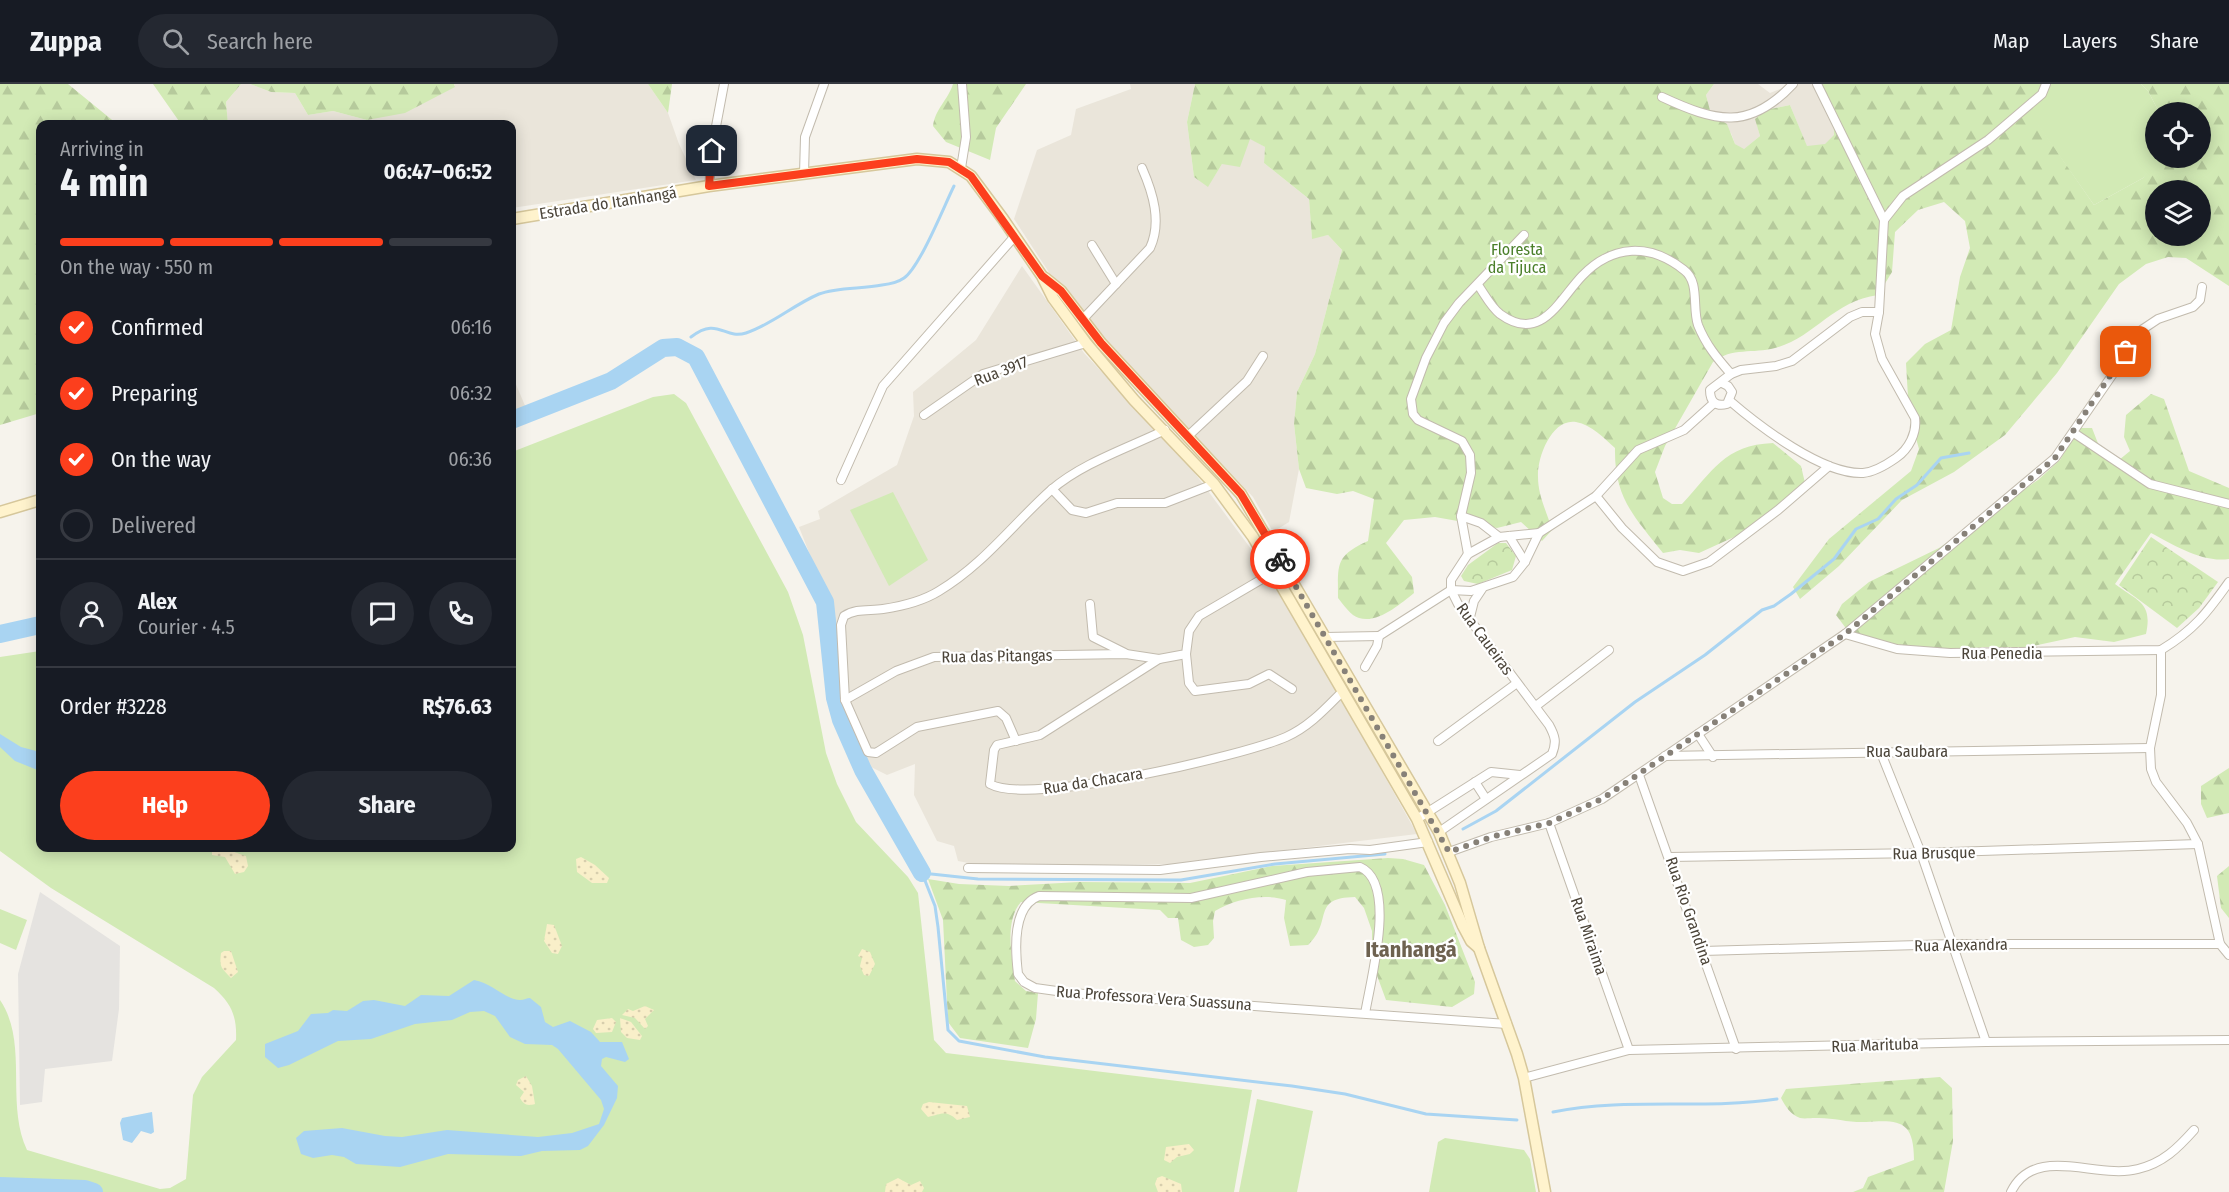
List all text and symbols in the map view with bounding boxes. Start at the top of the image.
search box [138,14,558,68]
text: Zuppa [30,25,102,58]
icon: search [159,25,192,58]
text: Search here [207,28,313,55]
text: Map [1993,28,2029,54]
text: Layers [2062,28,2117,54]
text: Share [2150,28,2199,54]
map controls [2145,102,2211,246]
button: locate [2145,102,2211,168]
pin [686,125,737,176]
icon: home [695,134,728,167]
text: Arriving in [60,137,144,161]
text: 06:47–06:52 [383,158,492,185]
text: 4 min [60,160,148,206]
button: layers [2145,180,2211,246]
street label: Estrada do Itanhangá [538,183,678,223]
park label: Floresta da Tijuca [1488,240,1546,277]
text: On the way · 550 m [60,255,213,279]
icon: check [60,311,93,344]
text: Confirmed [111,314,204,341]
text: 06:16 [451,315,492,339]
pin [2100,326,2151,377]
icon: bag [2109,335,2142,368]
street label: Rua 3917 [971,352,1031,390]
icon: check [60,377,93,410]
text: Preparing [111,380,197,407]
text: 06:32 [450,381,492,405]
icon: check [60,443,93,476]
text: On the way [111,446,211,473]
text: 06:36 [448,447,492,471]
text: Delivered [111,512,196,539]
courier [1250,529,1310,589]
icon: bike [1264,543,1297,576]
button: person [60,582,123,645]
button: chat [351,582,414,645]
button: phone [429,582,492,645]
text: Alex [138,588,177,615]
street label: Rua Caueiras [1452,599,1518,679]
text: Courier · 4.5 [138,615,235,639]
street label: Rua Penedia [1961,644,2043,663]
street label: Rua das Pitangas [941,646,1053,666]
text: Order #3228 [60,693,167,720]
text: R$76.63 [422,693,492,720]
street label: Rua Saubara [1866,742,1948,761]
street label: Rua da Chacara [1042,764,1144,798]
button: Help [60,771,270,840]
button: Share [282,771,492,840]
street label: Rua Brusque [1892,843,1976,863]
street label: Rua Rio Grandina [1662,854,1716,968]
street label: Rua Miraima [1567,895,1611,978]
street label: Rua Alexandra [1914,935,2008,955]
district label: Itanhangá [1365,936,1457,963]
street label: Rua Professora Vera Suassuna [1056,982,1253,1014]
street label: Rua Marituba [1831,1034,1919,1056]

